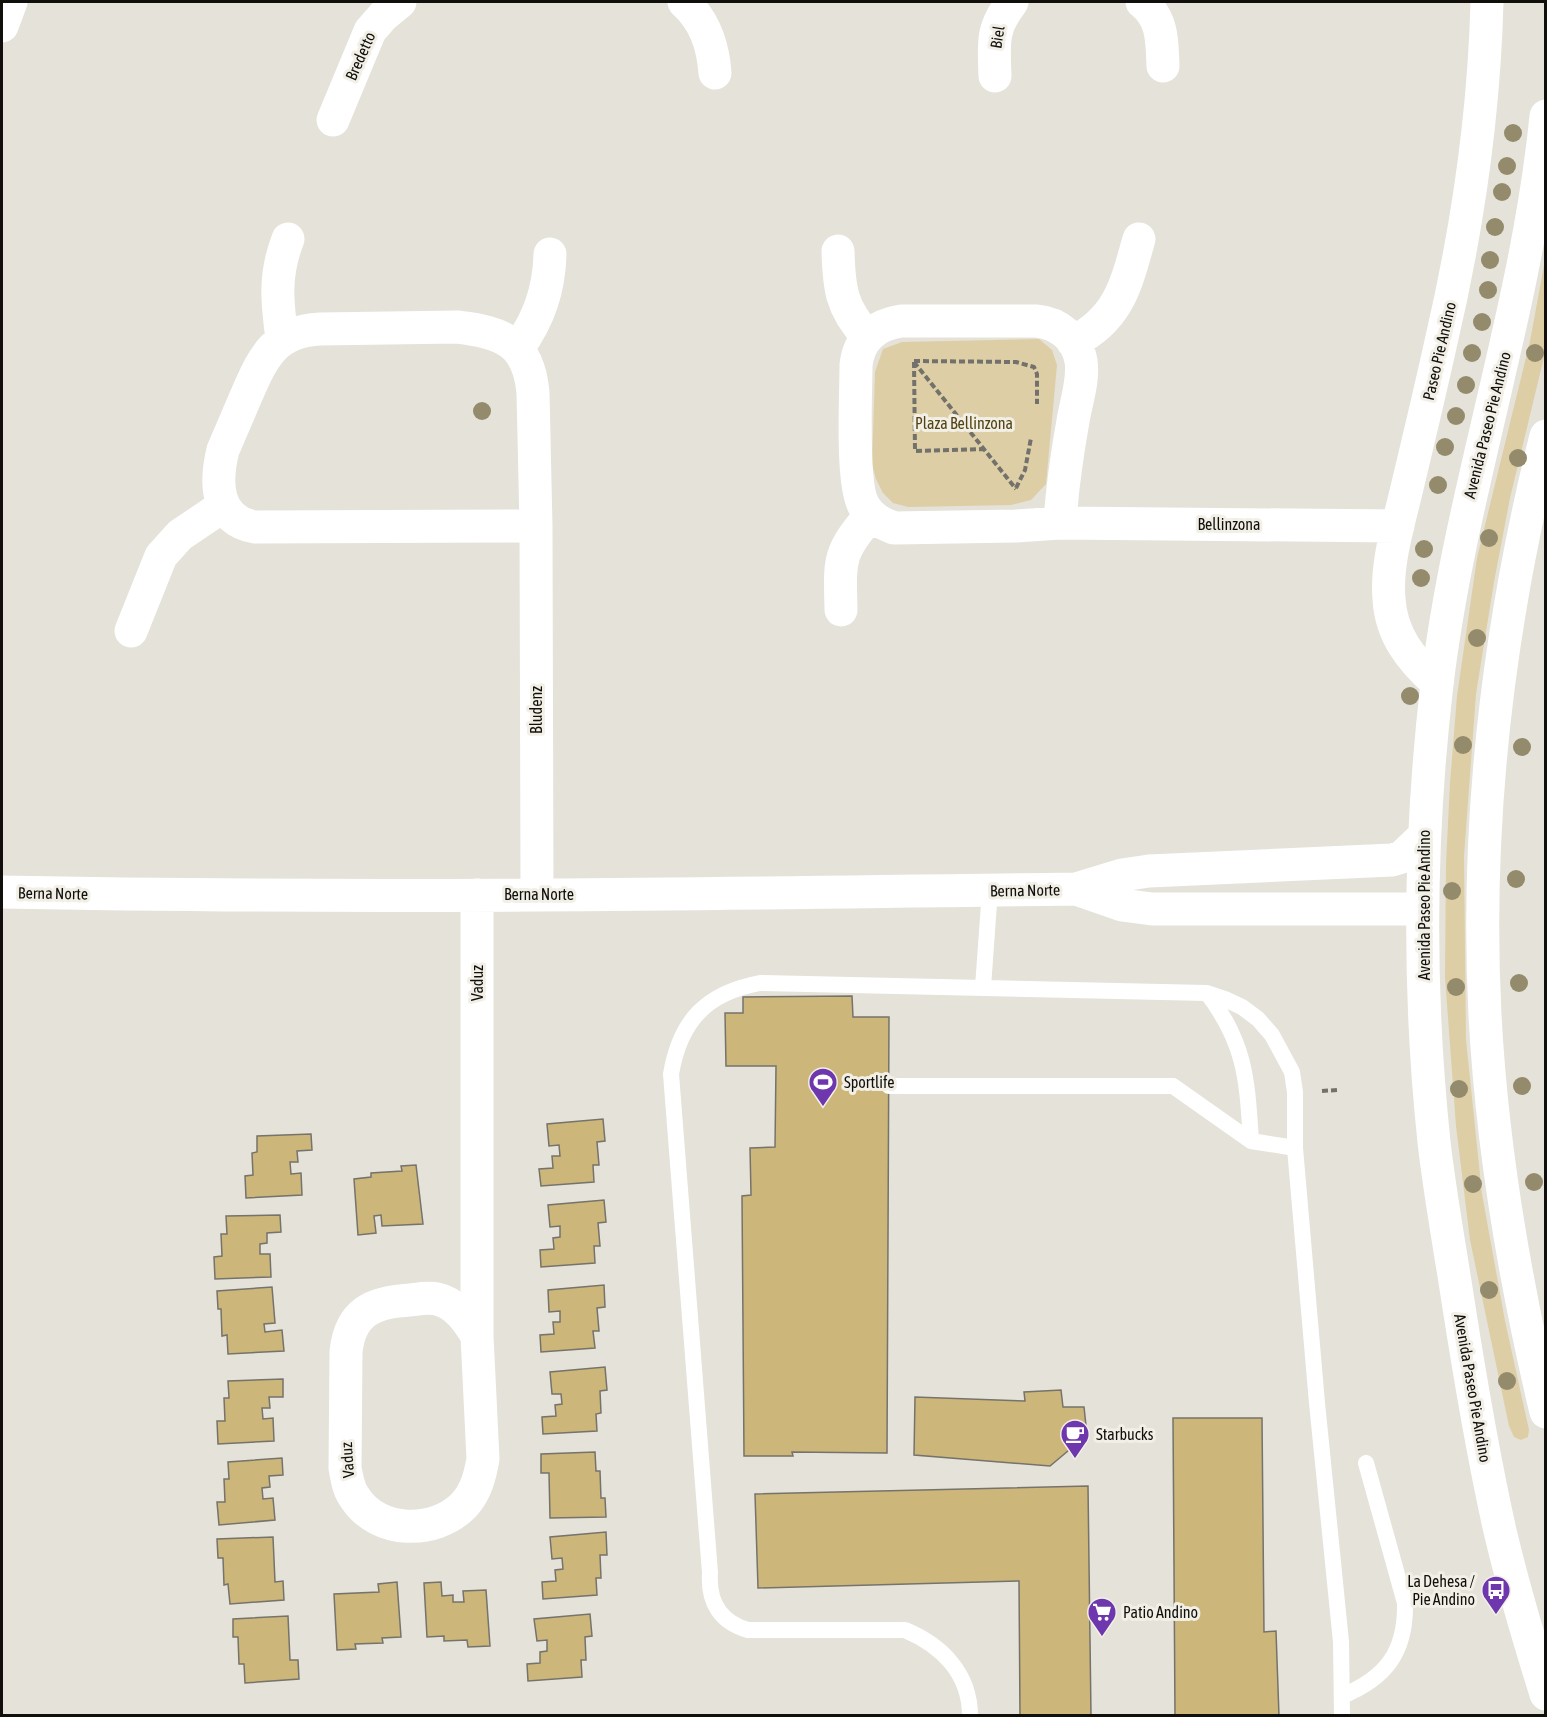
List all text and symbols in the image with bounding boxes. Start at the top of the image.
street label: Biel [986,24,1008,50]
street label: Bredetto [341,29,379,83]
street label: Paseo Pie Andino [1419,300,1459,402]
street label: Avenida Paseo Pie Andino [1460,350,1514,500]
park label: Plaza Bellinzona [915,414,1013,432]
street label: Bellinzona [1197,515,1261,533]
street label: Bludenz [527,686,545,734]
street label: Avenida Paseo Pie Andino [1415,830,1433,980]
street label: Berna Norte [990,880,1060,900]
street label: Berna Norte [18,883,88,903]
street label: Berna Norte [504,885,574,903]
street label: Vaduz [468,965,486,1001]
sports icon: Sportlife [807,1066,839,1108]
place label: Sportlife [844,1073,895,1092]
street label: Avenida Paseo Pie Andino [1451,1312,1495,1464]
cafe icon: Starbucks [1059,1418,1091,1460]
place label: Starbucks [1096,1425,1154,1443]
street label: Vaduz [337,1441,357,1479]
place label: La Dehesa / Pie Andino [1407,1572,1476,1608]
bus stop icon: La Dehesa / Pie Andino [1480,1574,1512,1616]
supermarket icon: Patio Andino [1086,1596,1118,1638]
place label: Patio Andino [1123,1603,1198,1621]

